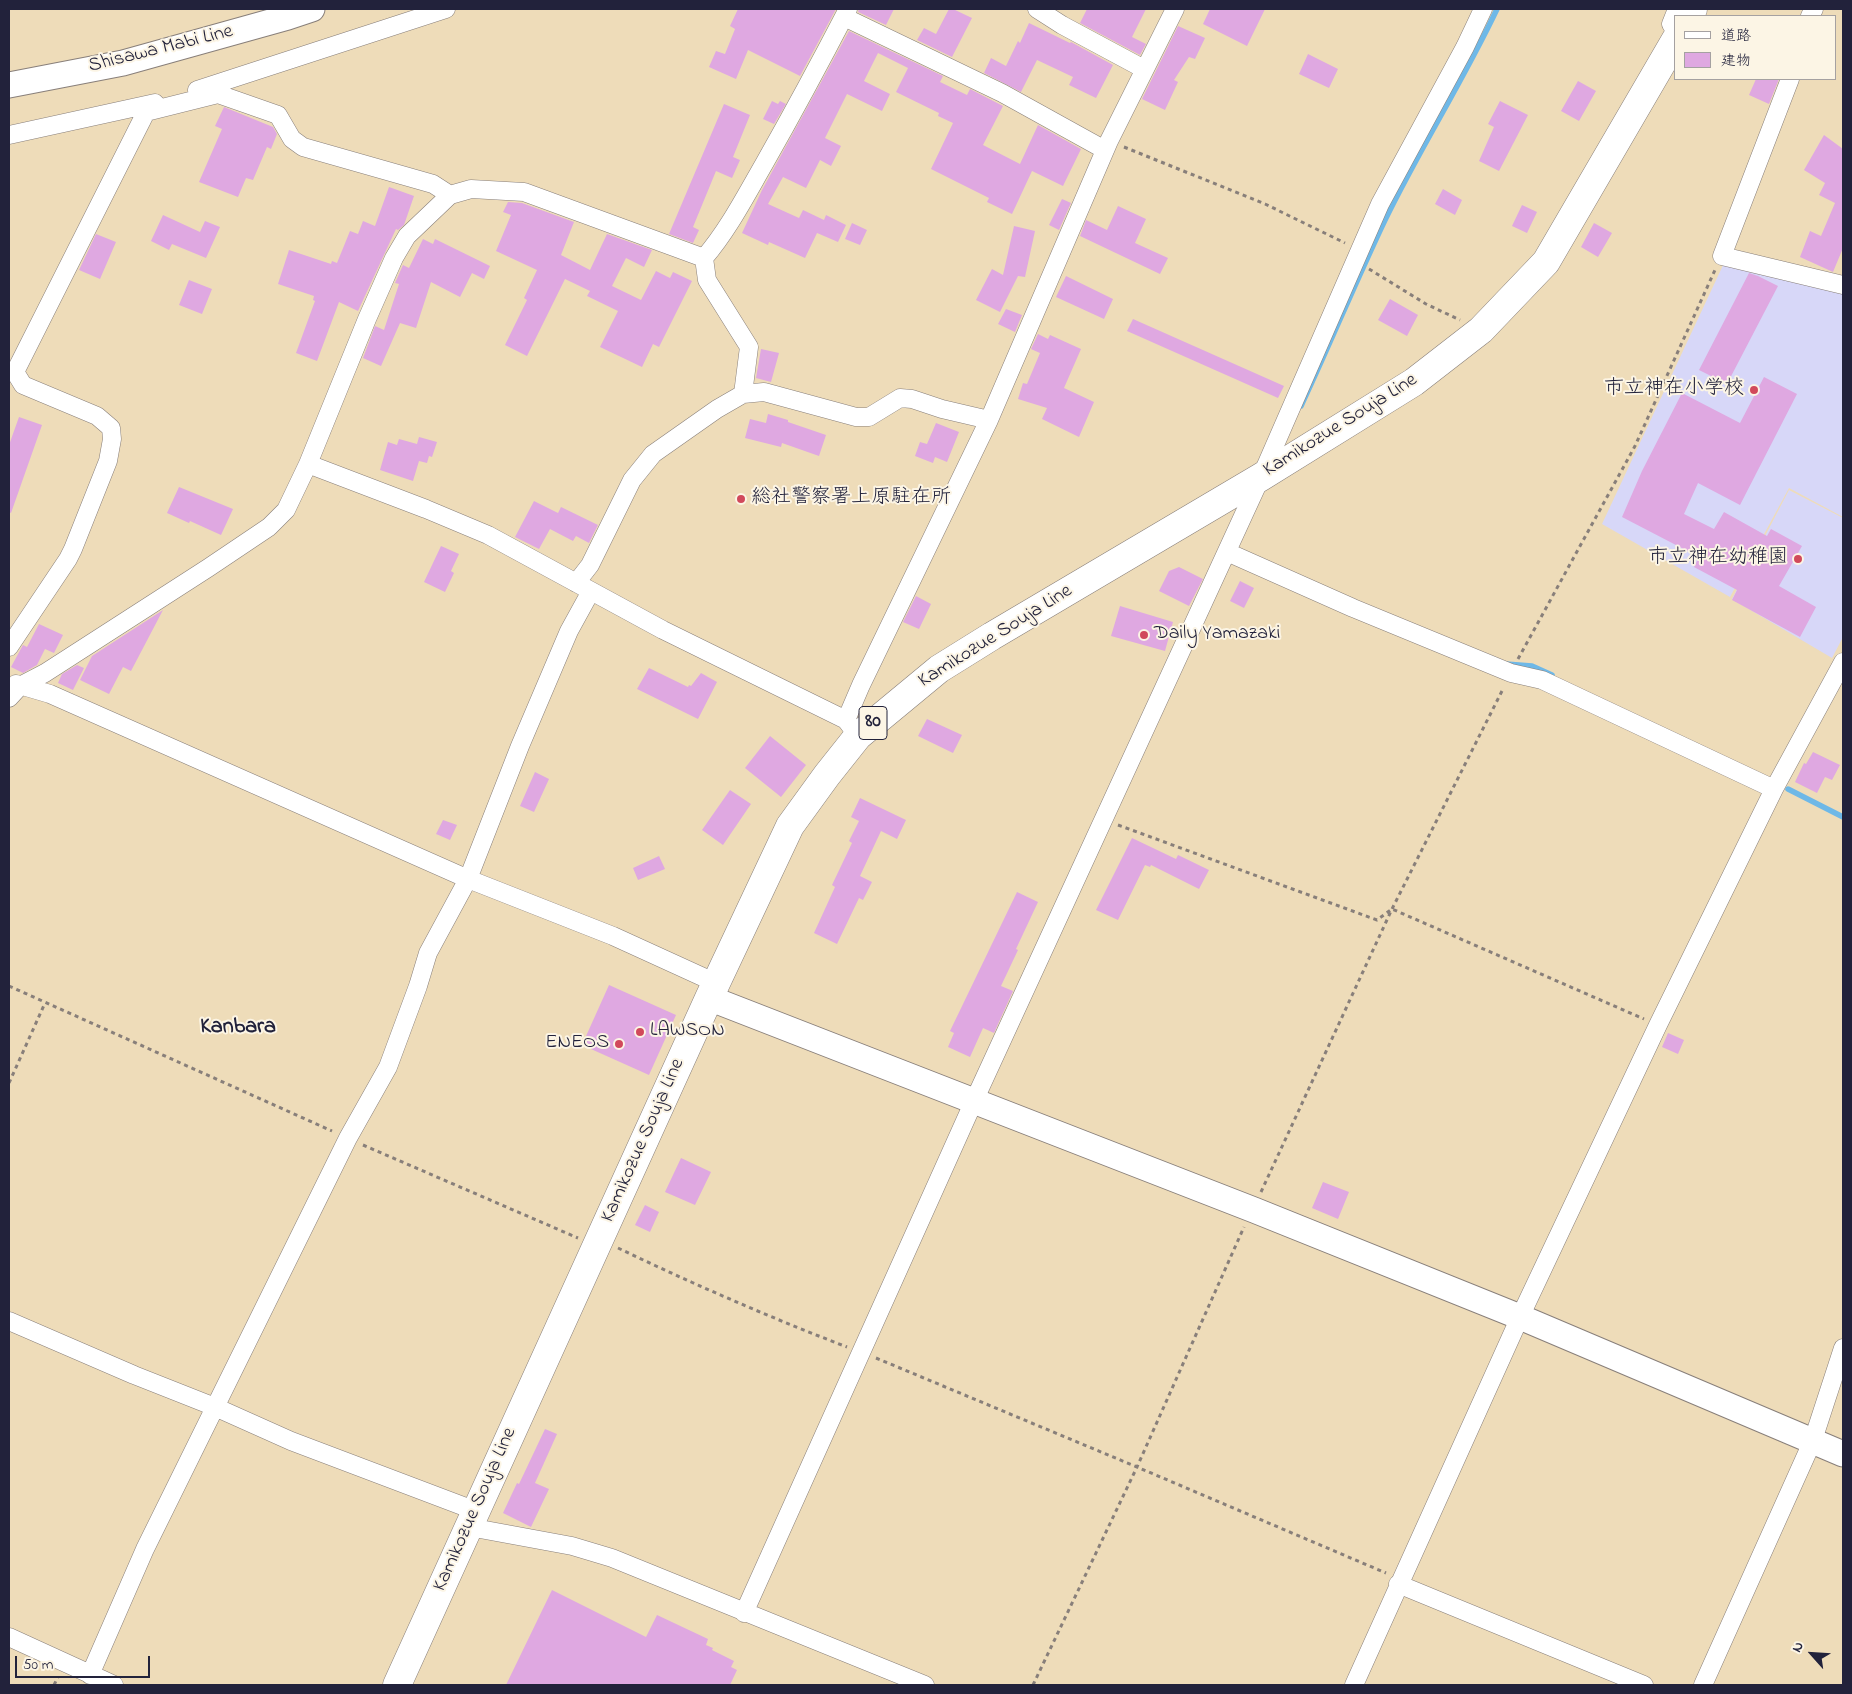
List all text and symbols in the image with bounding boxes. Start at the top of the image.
legend [1674,15,1837,80]
street label: Shisawa Mabi Line [86,20,236,80]
text: 道路 [1721,25,1751,47]
text: 建物 [1721,50,1751,72]
street label: Kamikozue Souja Line [1260,369,1422,483]
place label: 市立神在小学校 [1604,378,1744,402]
marker: 市立神在小学校 [1748,384,1760,396]
place label: 総社警察署上原駐在所 [751,487,951,511]
marker: 総社警察署上原駐在所 [735,493,747,505]
place label: 市立神在幼稚園 [1648,547,1788,571]
marker: 市立神在幼稚園 [1792,553,1804,565]
street label: Kamikozue Souja Line [915,580,1077,694]
place label: Daily Yamazaki [1154,623,1280,647]
marker: Daily Yamazaki [1138,629,1150,641]
road number: 80 [859,706,887,740]
district label: Kanbara [200,1015,276,1041]
place label: LAWSON [650,1020,725,1044]
marker: LAWSON [634,1026,646,1038]
place label: ENEOS [545,1032,609,1056]
marker: ENEOS [613,1038,625,1050]
street label: Kamikozue Souja Line [597,1055,691,1227]
street label: Kamikozue Souja Line [429,1424,523,1596]
north arrow [1787,1629,1837,1679]
text: N [1787,1638,1810,1656]
scale bar [18,1646,152,1678]
text: 50 m [23,1654,53,1676]

